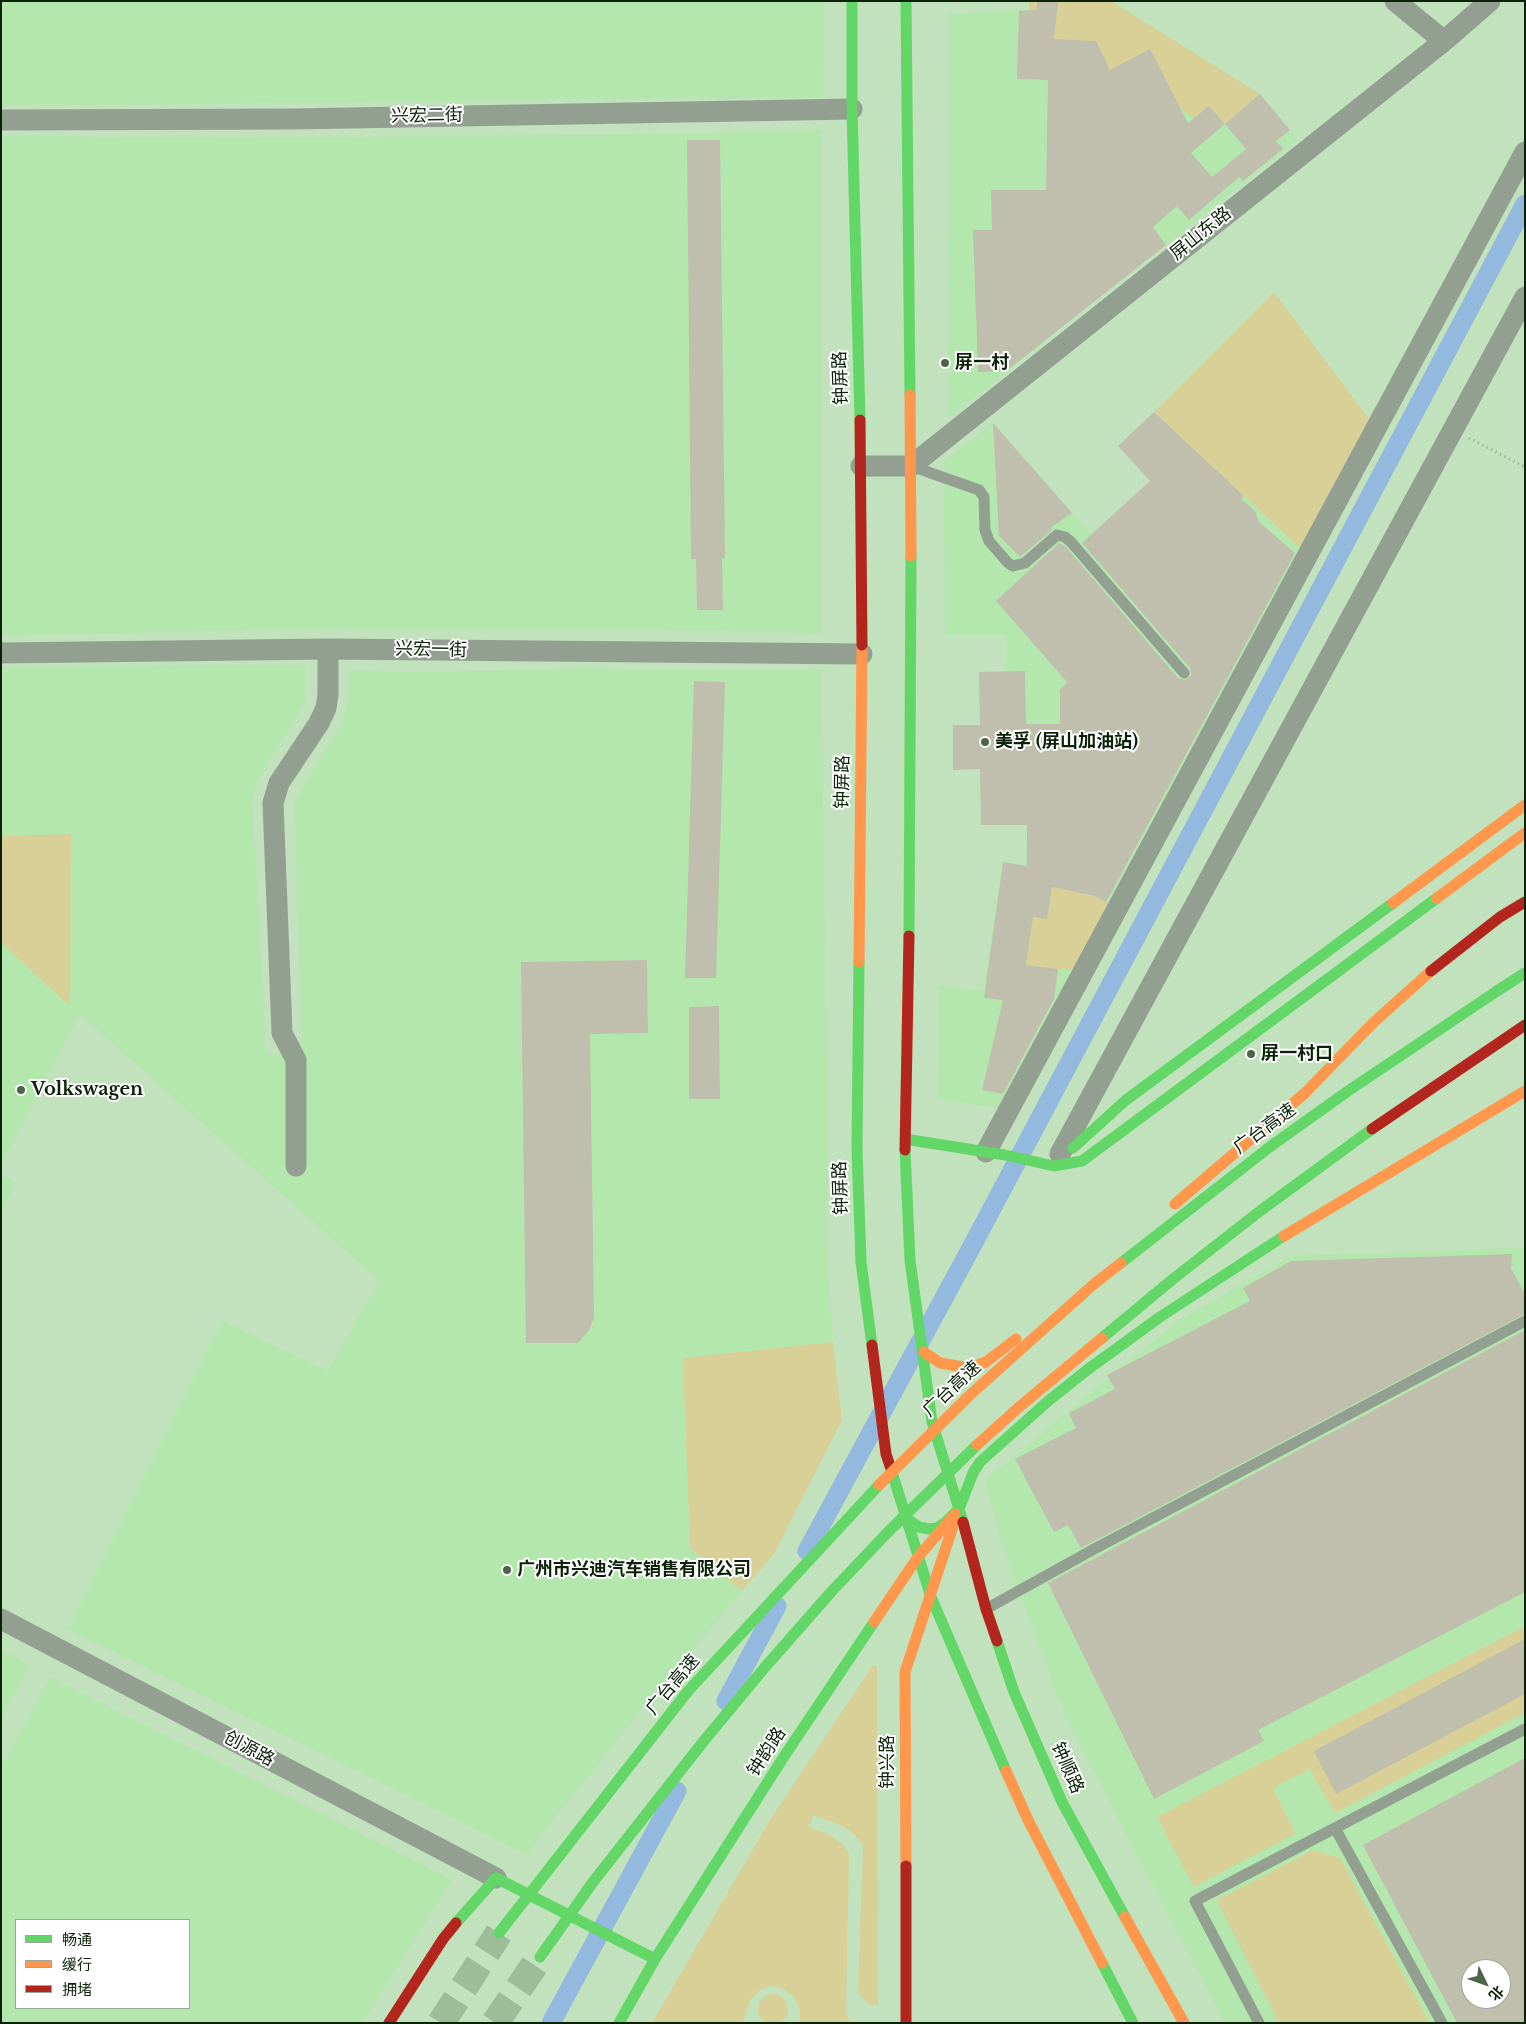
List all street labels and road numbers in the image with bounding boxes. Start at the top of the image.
street label: 兴宏二街 [391,105,463,127]
street label: 屏山东路 [1166,203,1236,265]
street label: 钟屏路 [829,351,853,405]
street label: 兴宏一街 [395,639,467,661]
street label: 钟屏路 [832,755,854,809]
street label: 广台高速 [1230,1099,1300,1159]
street label: 钟屏路 [829,1161,853,1215]
street label: 广台高速 [918,1357,986,1421]
street label: 广台高速 [642,1650,704,1720]
street label: 钟韵路 [743,1723,791,1781]
street label: 创源路 [220,1727,278,1771]
street label: 钟兴路 [877,1735,899,1789]
street label: 钟顺路 [1046,1739,1088,1797]

